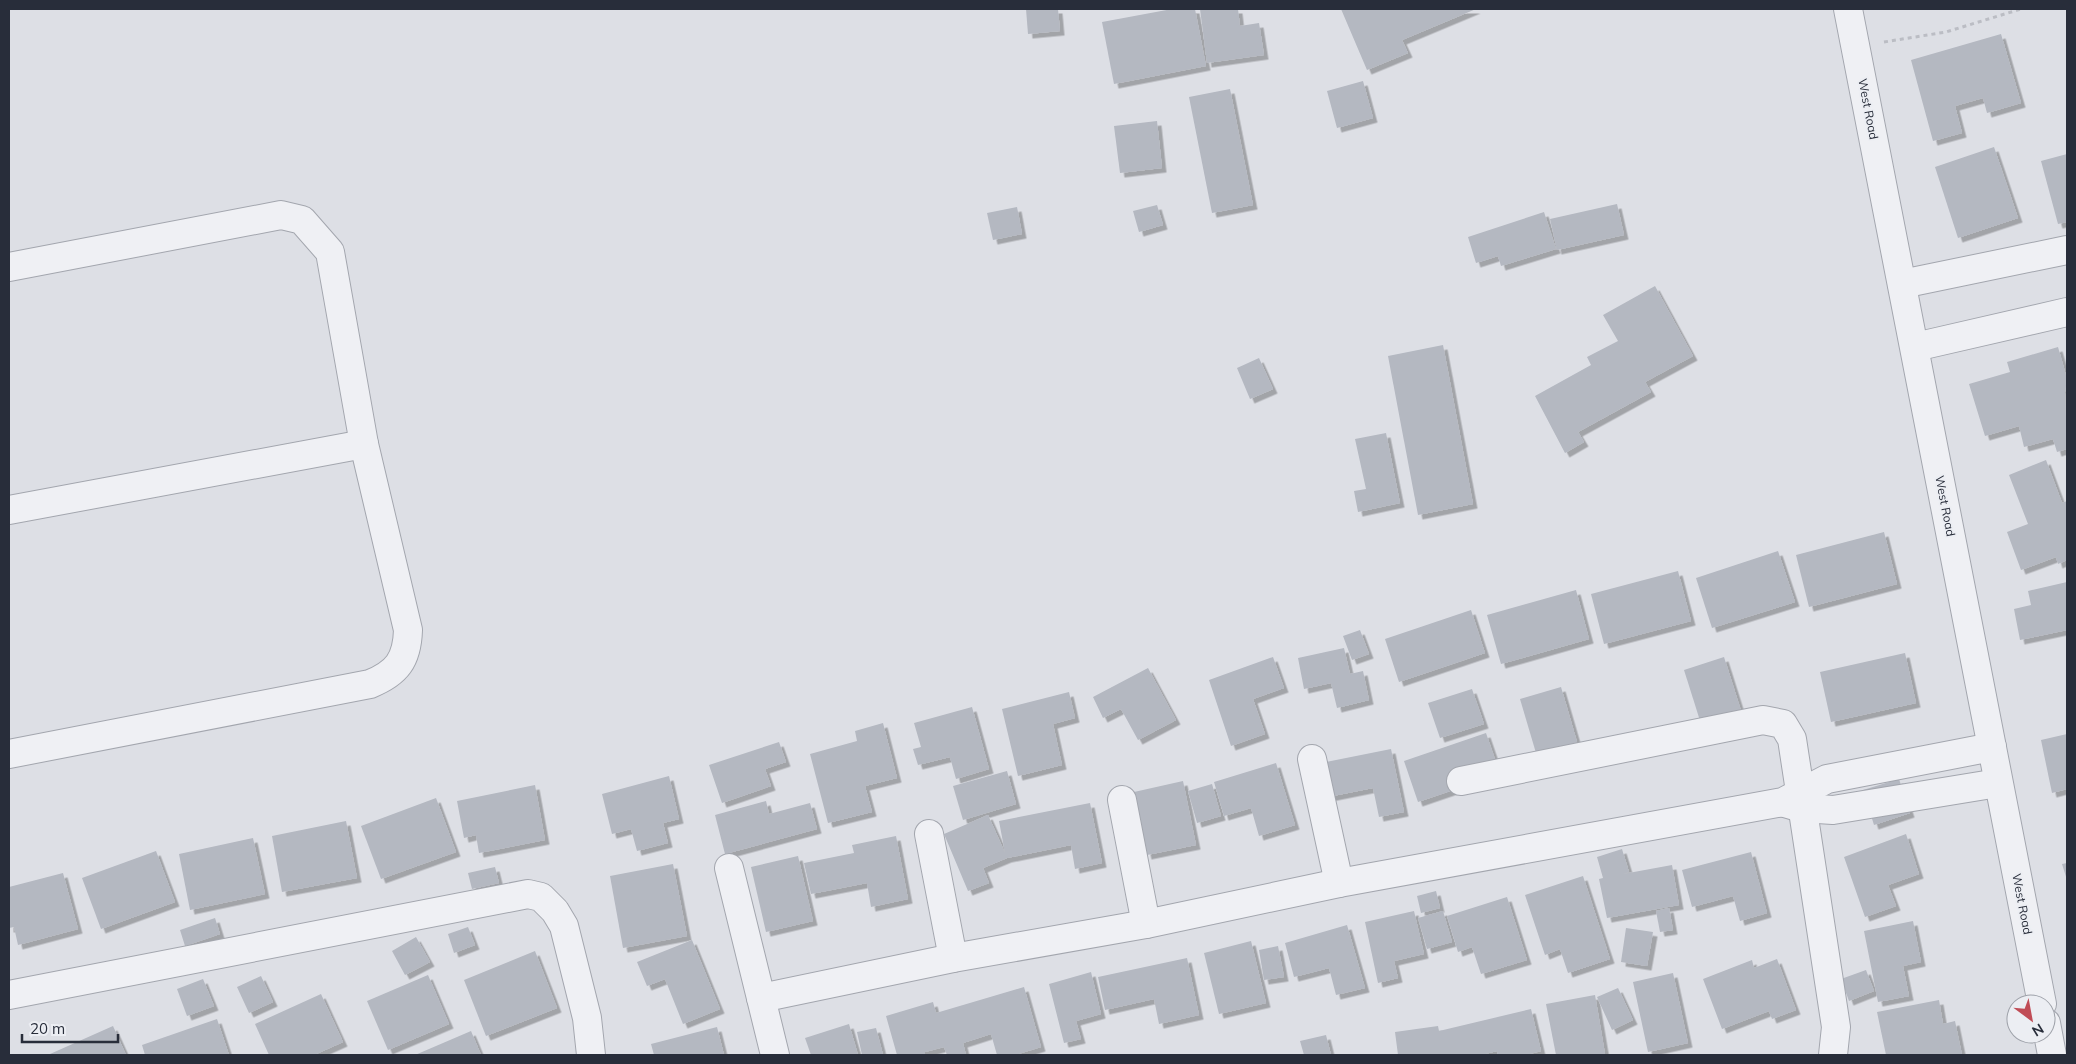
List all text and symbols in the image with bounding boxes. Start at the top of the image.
street label: West Road [1855,77,1882,141]
street label: West Road [1932,474,1959,538]
street label: West Road [2009,872,2036,936]
north arrow [2006,994,2056,1044]
scale bar [22,1012,119,1044]
text: 20 m [30,1019,65,1038]
text: N [2029,1020,2047,1040]

